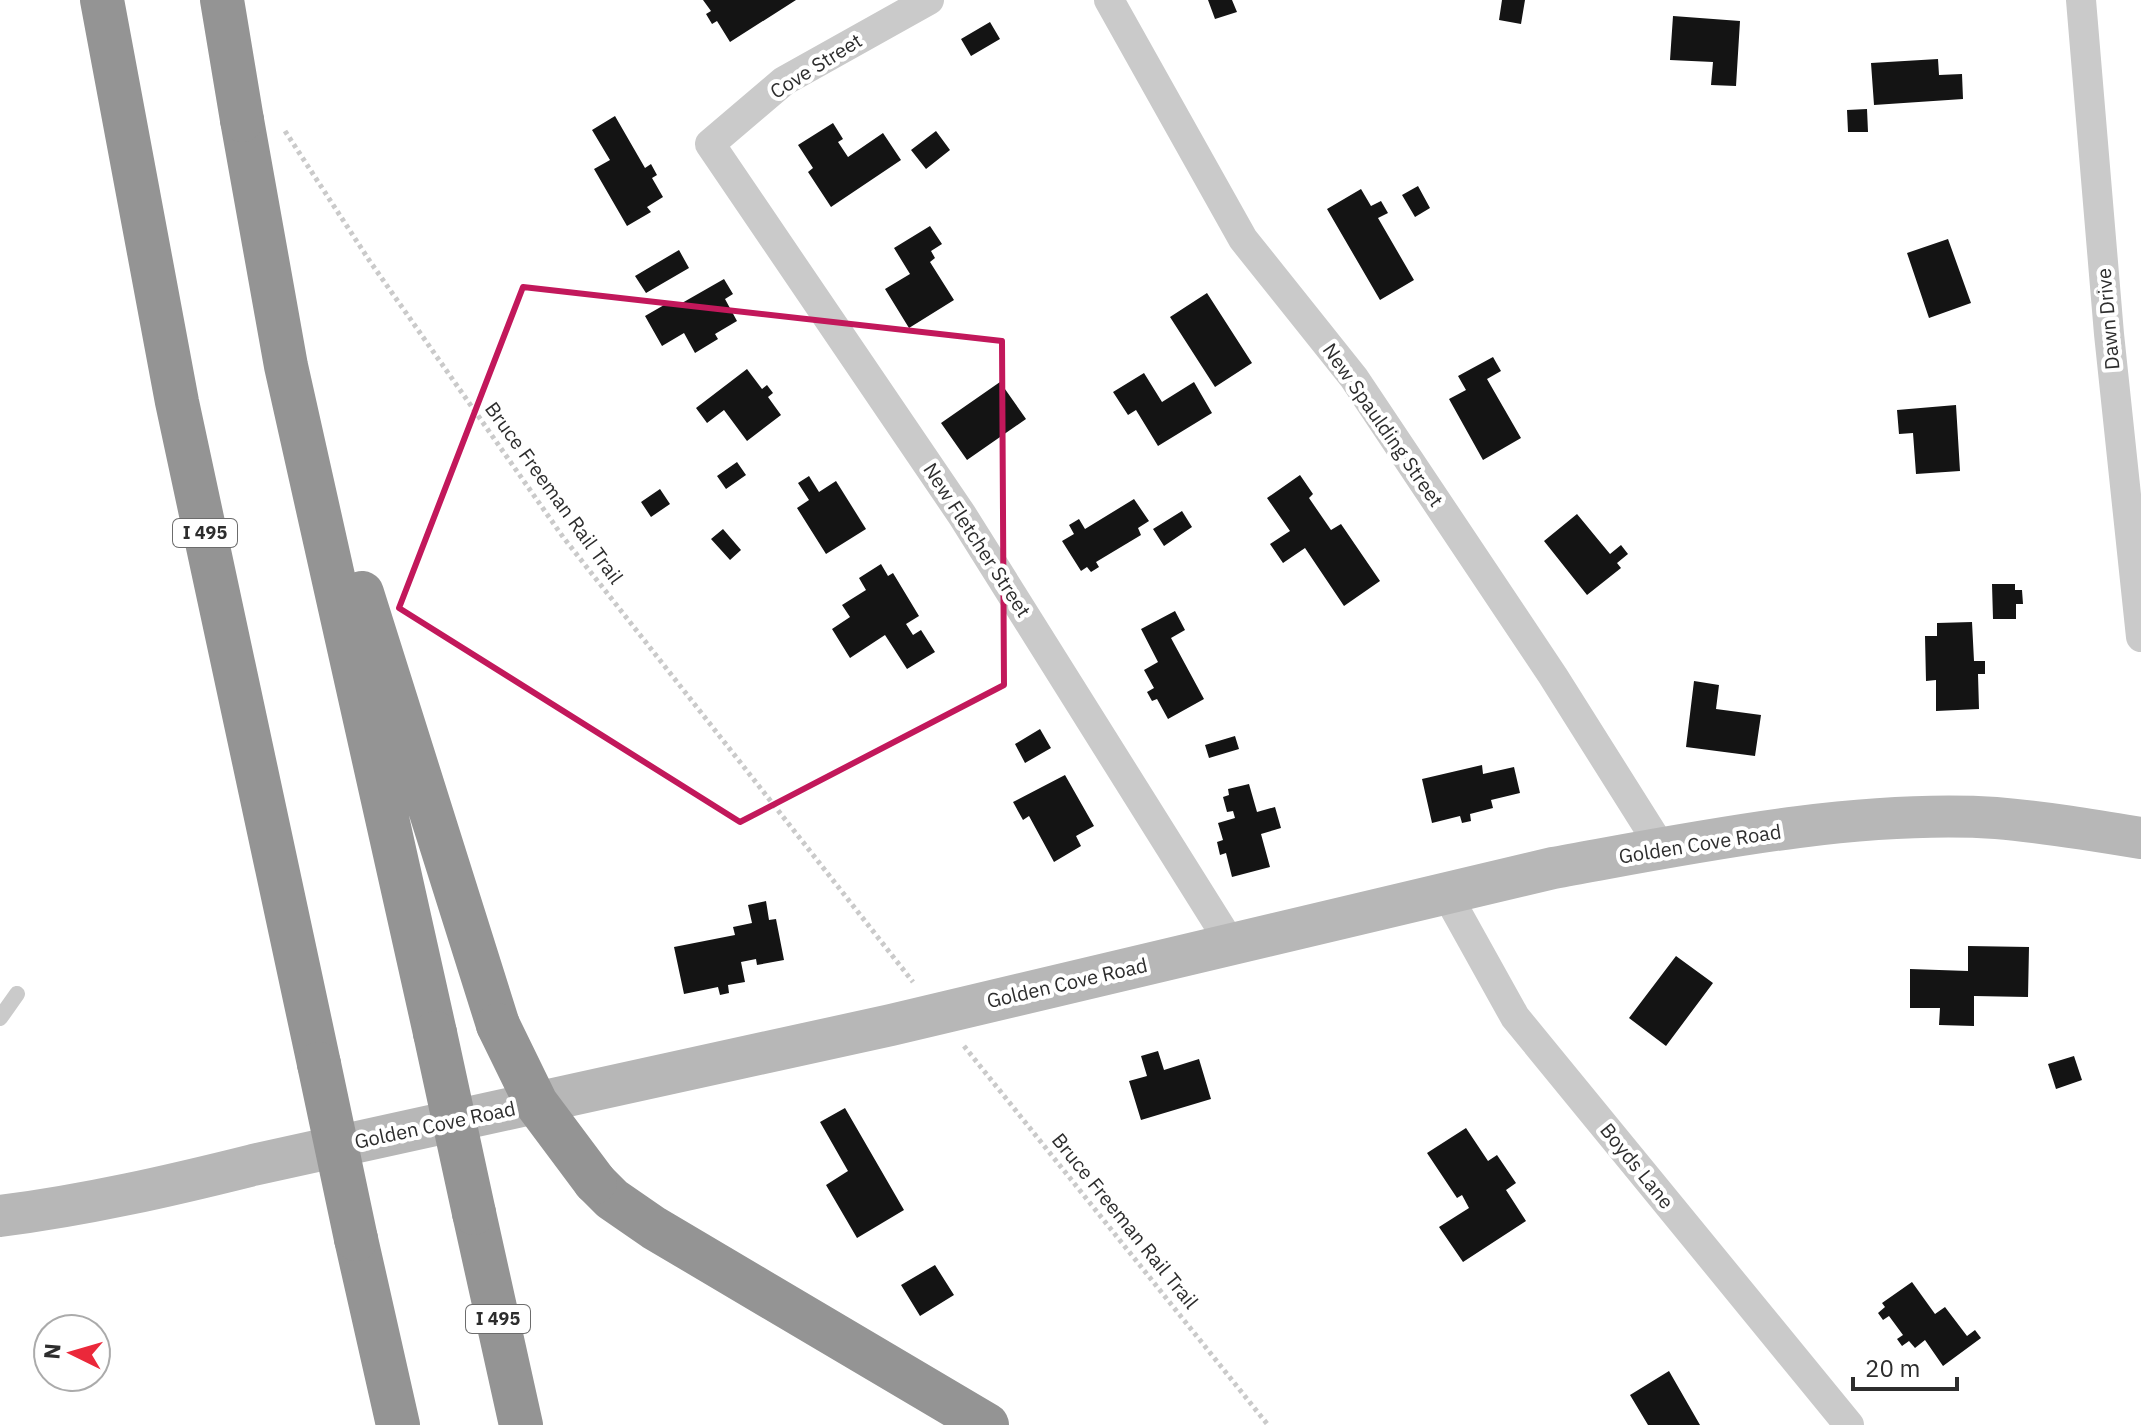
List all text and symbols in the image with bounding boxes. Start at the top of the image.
street label: Cove Street [765,27,867,105]
street label: Dawn Drive [2090,267,2125,371]
street label: New Spaulding Street [1317,338,1450,512]
street label: Bruce Freeman Rail Trail [479,396,630,589]
street label: New Fletcher Street [917,457,1037,622]
road number: I 495 [173,519,237,547]
street label: Golden Cove Road [1617,817,1783,870]
street label: Golden Cove Road [984,951,1150,1014]
street label: Golden Cove Road [352,1094,518,1155]
street label: Boyds Lane [1594,1117,1680,1214]
street label: Bruce Freeman Rail Trail [1046,1127,1205,1314]
road number: I 495 [466,1305,530,1333]
north arrow [32,1313,112,1393]
scale bar [1853,1341,1957,1391]
text: N [36,1342,67,1360]
text: 20 m [1865,1352,1920,1384]

